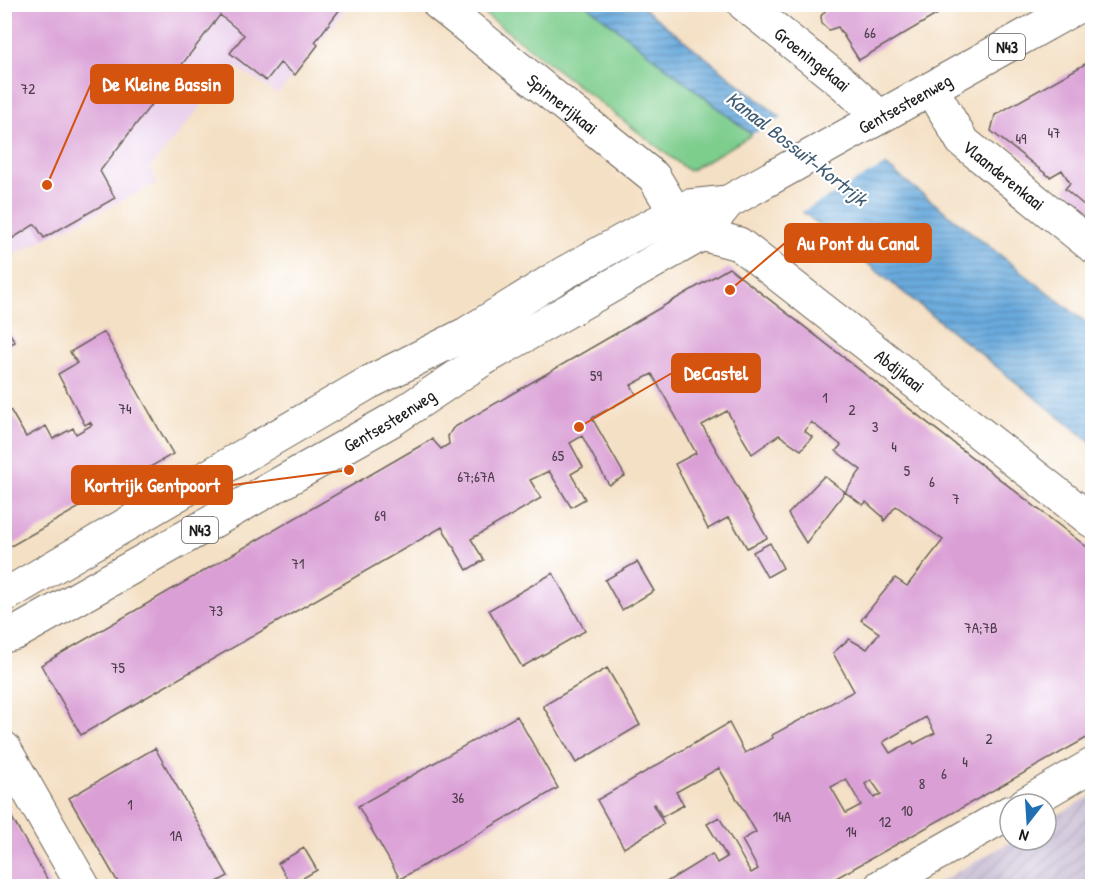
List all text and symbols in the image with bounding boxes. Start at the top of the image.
street label: Groeningekaai [769,21,857,97]
house number: 66 [864,22,876,43]
road number: N43 [989,34,1025,60]
callout: De Kleine Bassin [91,65,233,103]
street label: Spinnerijkaai [522,67,604,140]
street label: Gentsesteenweg [854,67,956,139]
text: De Kleine Bassin [103,70,221,97]
house number: 72 [21,78,35,99]
water label: Kanaal Bossuit-Kortrijk [721,84,875,213]
house number: 47 [1047,122,1061,143]
house number: 49 [1015,128,1027,149]
street label: Vlaanderenkaai [958,134,1050,216]
callout: Au Pont du Canal [785,224,931,262]
text: Au Pont du Canal [797,229,920,256]
street label: Abdijkaai [870,343,930,398]
callout: DeCastel [672,354,760,392]
text: DeCastel [684,359,749,386]
house number: 59 [590,365,602,386]
street label: Gentsesteenweg [339,382,440,458]
house number: 1 [822,387,828,408]
house number: 74 [118,398,132,419]
house number: 2 [848,399,856,420]
house number: 3 [872,416,879,437]
house number: 4 [891,436,897,457]
house number: 65 [552,445,565,466]
house number: 5 [904,460,911,481]
callout: Kortrijk Gentpoort [72,466,232,504]
house number: 67;67A [457,466,495,487]
text: Kortrijk Gentpoort [84,471,221,499]
house number: 6 [929,471,935,492]
house number: 7 [952,488,960,509]
house number: 69 [374,505,386,526]
road number: N43 [182,517,218,543]
house number: 71 [292,553,304,574]
house number: 73 [209,600,223,621]
house number: 7A;7B [964,617,998,638]
house number: 75 [111,657,126,678]
house number: 2 [985,728,993,749]
house number: 4 [962,751,968,772]
house number: 6 [941,763,947,784]
house number: 8 [919,773,925,794]
house number: 36 [452,787,464,808]
north arrow [998,792,1058,852]
house number: 1 [127,794,133,815]
house number: 10 [901,800,913,821]
house number: 14A [773,806,792,827]
house number: 12 [879,811,891,832]
house number: 14 [845,821,857,842]
text: N [1016,824,1031,848]
house number: 1A [170,825,183,846]

